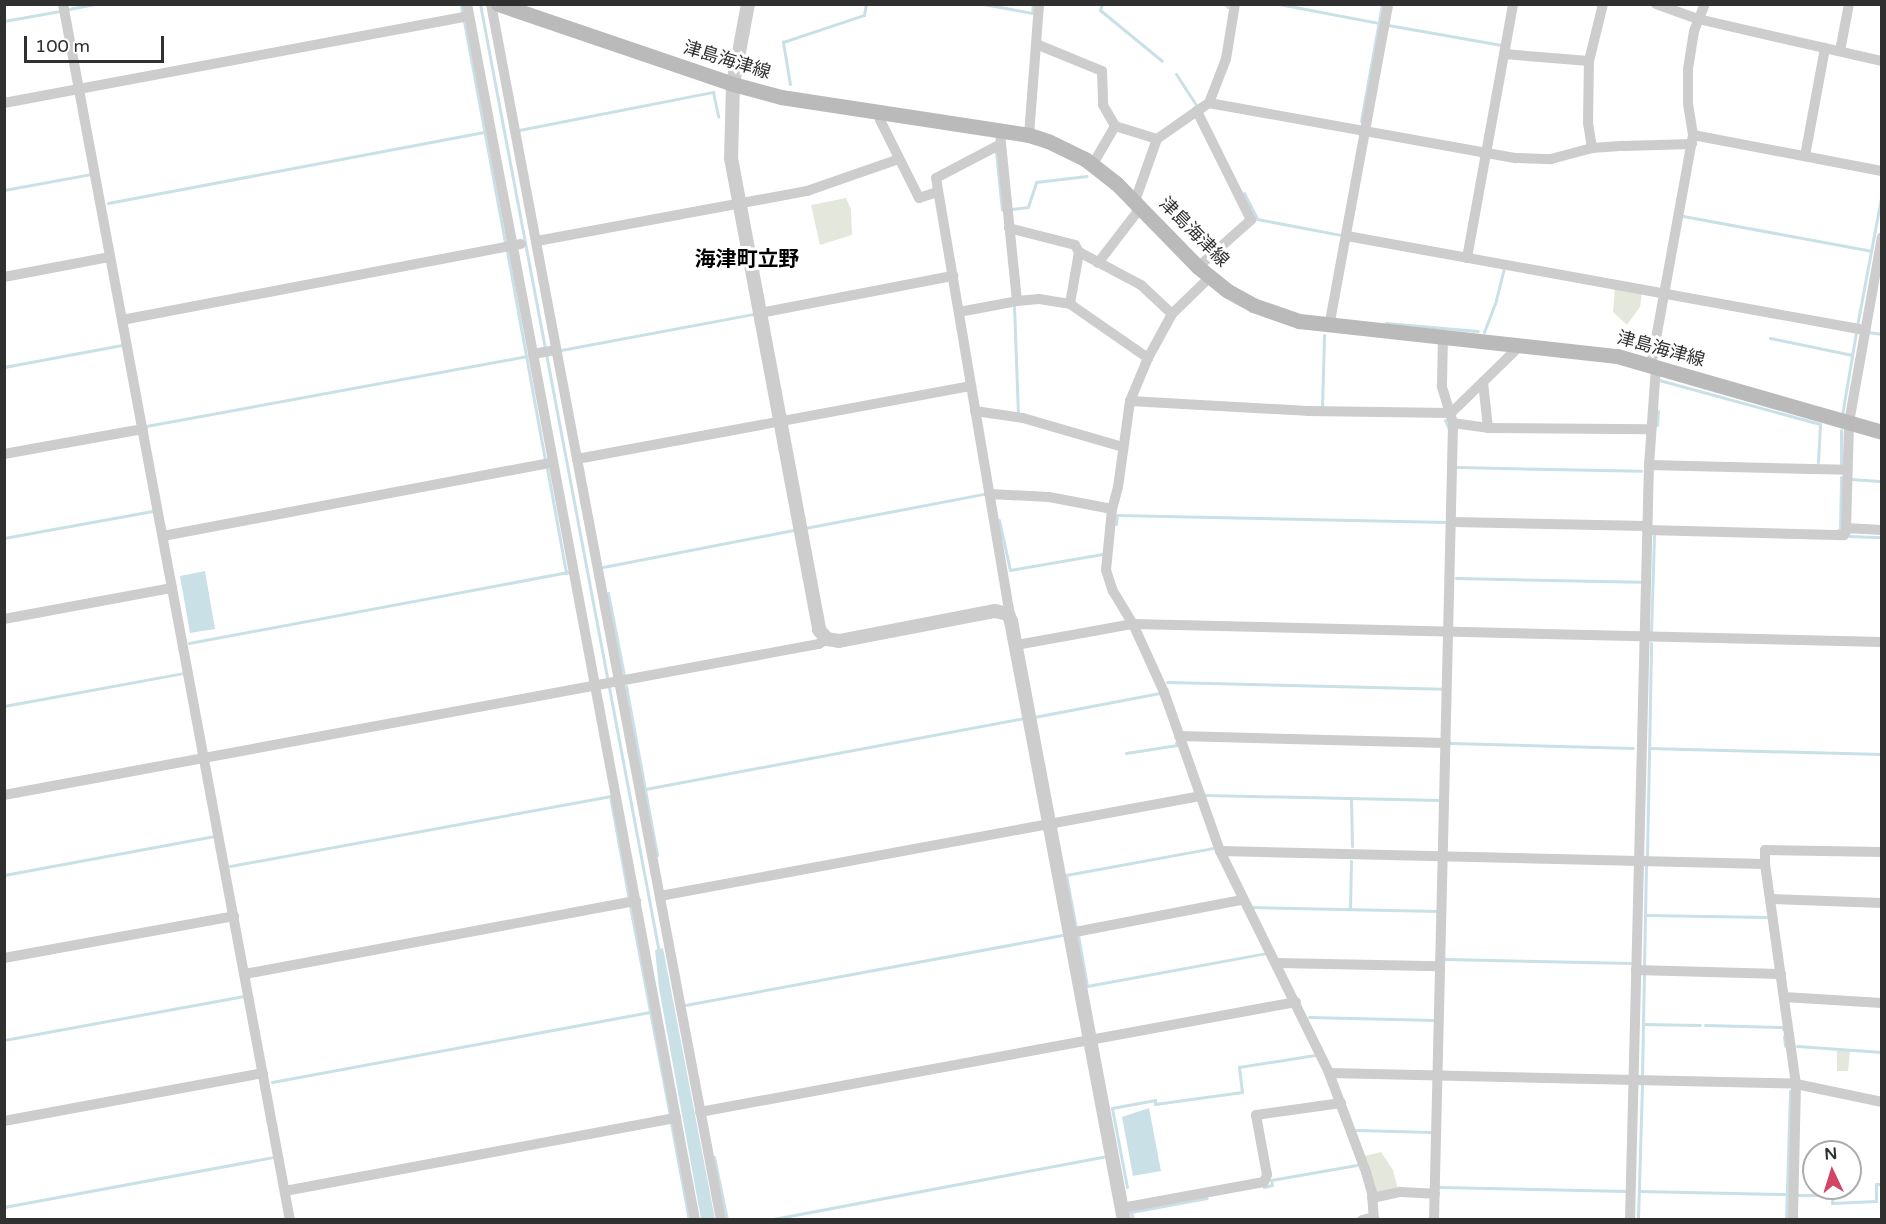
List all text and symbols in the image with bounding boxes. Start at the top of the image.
scale bar [27,24,166,62]
text: 100 m [35,35,90,57]
street label: 津島海津線 [681,37,773,83]
street label: 津島海津線 [1155,193,1233,271]
district label: 海津町立野 [695,247,799,273]
street label: 津島海津線 [1615,327,1707,371]
north arrow [1802,1140,1862,1200]
text: N [1824,1144,1838,1164]

